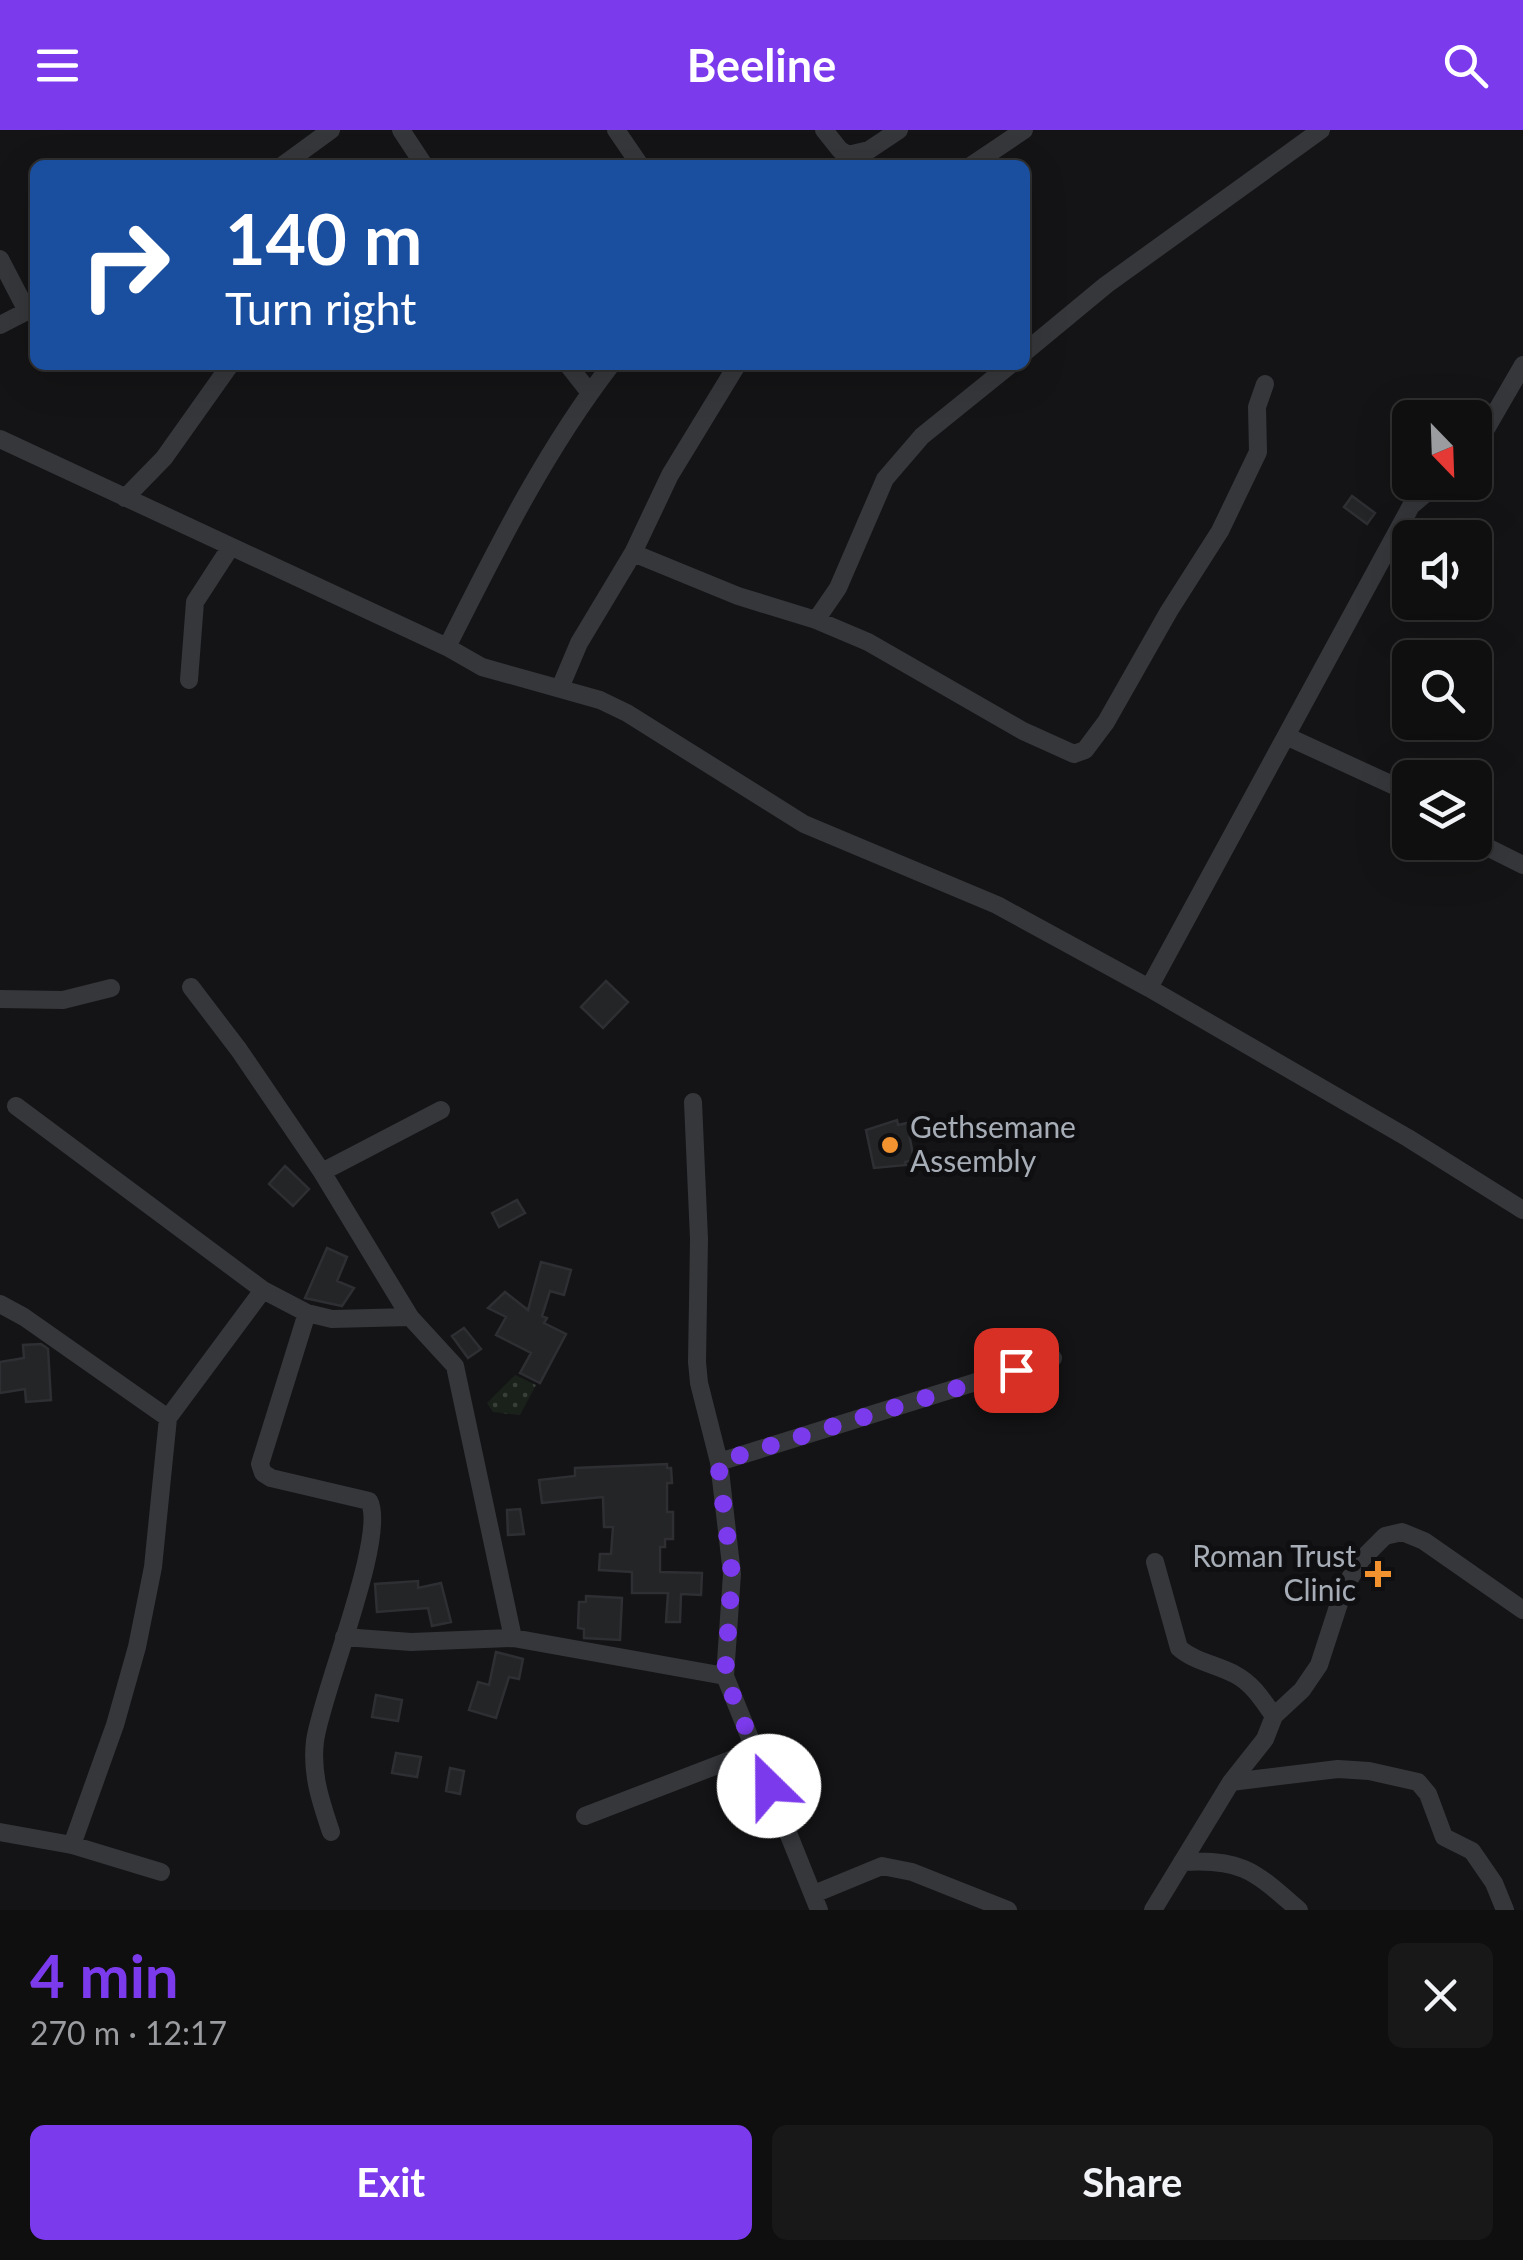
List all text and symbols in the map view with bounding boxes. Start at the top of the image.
icon: menu [30,38,85,93]
text: Beeline [687,38,836,92]
icon: search [1438,38,1493,93]
text: 140 m [225,196,422,280]
icon: right [60,200,190,330]
text: Turn right [225,281,416,335]
north arrow [1392,400,1492,500]
map controls [1392,400,1492,860]
button: sound [1392,520,1492,620]
button: search [1392,640,1492,740]
button: layers [1392,760,1492,860]
place label: Gethsemane Assembly [910,1108,1076,1178]
marker: Gethsemane Assembly [879,1134,901,1156]
pin [974,1328,1059,1413]
icon: arrive [989,1343,1044,1398]
place label: Roman Trust Clinic [1192,1537,1356,1607]
marker: Roman Trust Clinic [1365,1561,1391,1587]
position arrow [717,1734,821,1838]
text: 4 min [30,1939,179,2011]
button: close [1388,1943,1493,2048]
text: 270 m · 12:17 [30,2013,227,2052]
button: Exit [30,2125,752,2240]
button: Share [772,2125,1493,2240]

